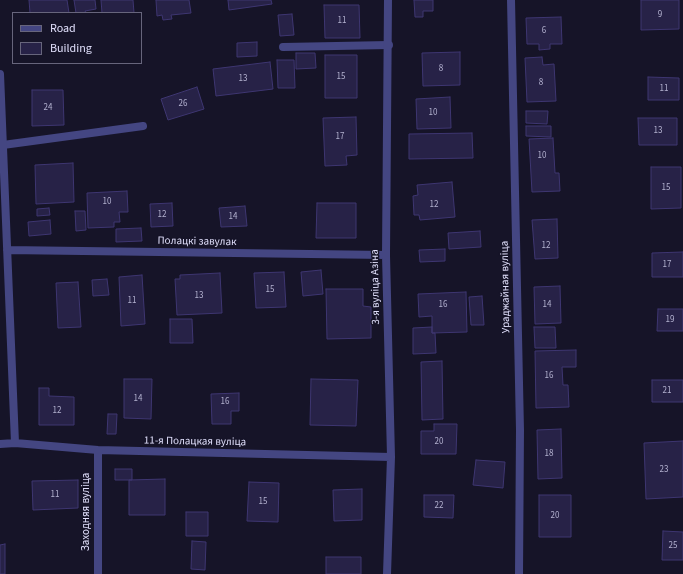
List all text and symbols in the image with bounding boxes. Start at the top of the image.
house number: 9 [658,10,662,20]
legend [12,12,142,64]
house number: 11 [338,16,346,26]
text: Road [50,20,76,37]
house number: 6 [542,26,546,36]
text: Building [50,40,92,57]
house number: 8 [439,64,443,74]
house number: 15 [337,72,345,82]
house number: 13 [239,74,247,84]
house number: 8 [539,78,543,88]
house number: 11 [660,84,668,94]
house number: 26 [179,99,187,109]
house number: 24 [44,103,52,113]
house number: 10 [429,108,437,118]
house number: 13 [654,126,662,136]
house number: 17 [336,132,344,142]
house number: 10 [538,151,546,161]
house number: 15 [662,183,670,193]
house number: 10 [103,197,111,207]
house number: 12 [430,200,438,210]
house number: 12 [158,210,166,220]
house number: 14 [229,212,237,222]
street label: Полацкі завулак [157,235,237,249]
street label: Ураджайная вуліца [499,241,513,333]
house number: 12 [542,241,550,251]
street label: 3-я вуліца Азіна [369,249,383,325]
house number: 17 [663,260,671,270]
house number: 15 [266,285,274,295]
house number: 13 [195,291,203,301]
house number: 11 [128,296,136,306]
house number: 16 [439,300,447,310]
house number: 14 [543,300,551,310]
house number: 19 [666,315,674,325]
house number: 16 [545,371,553,381]
house number: 21 [663,386,671,396]
house number: 14 [134,394,142,404]
house number: 16 [221,397,229,407]
house number: 12 [53,406,61,416]
street label: 11-я Полацкая вуліца [144,435,246,449]
house number: 20 [435,437,443,447]
house number: 18 [545,449,553,459]
house number: 23 [660,465,668,475]
street label: Заходняя вуліца [80,473,94,551]
house number: 11 [51,490,59,500]
house number: 15 [259,497,267,507]
house number: 22 [435,501,443,511]
house number: 20 [551,511,559,521]
house number: 25 [669,541,677,551]

